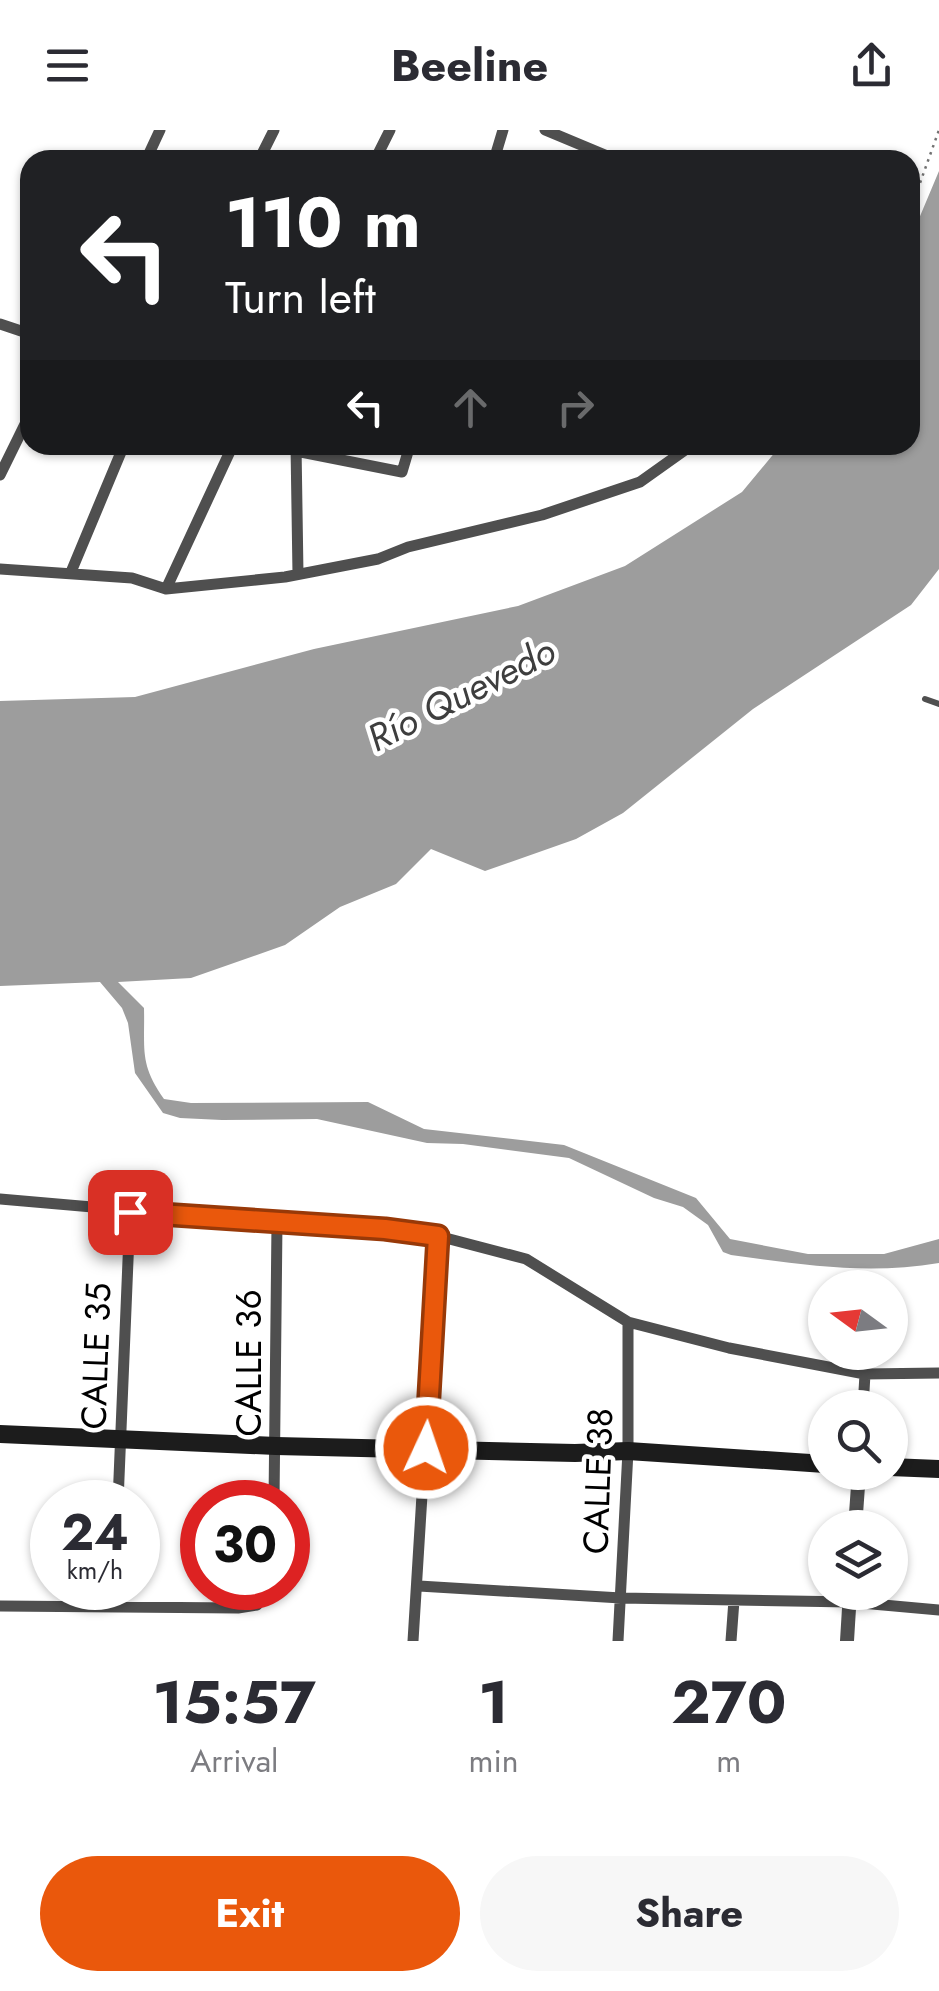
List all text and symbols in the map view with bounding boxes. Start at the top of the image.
text: Beeline [391,33,548,98]
icon: menu [40,38,95,93]
icon: share [844,38,899,93]
text: 110 m [225,172,421,273]
icon: left [60,190,190,320]
text: Turn left [225,265,376,330]
icon: left [338,380,393,435]
icon: ahead [443,380,498,435]
icon: right [548,380,603,435]
water label: Río Quevedo [357,623,565,765]
pin [88,1170,173,1255]
icon: arrive [103,1185,158,1240]
north arrow [808,1270,908,1370]
map controls [808,1270,908,1610]
street label: CALLE 35 [68,1282,124,1430]
street label: CALLE 36 [224,1289,274,1437]
button: search [808,1390,908,1490]
position arrow [374,1396,478,1500]
street label: CALLE 38 [570,1407,626,1555]
speed limit sign: 30 [180,1480,310,1610]
text: 24 [61,1496,129,1569]
button: layers [808,1510,908,1610]
text: km/h [67,1552,123,1588]
text: 15:57 [153,1659,316,1746]
text: 1 [478,1659,509,1746]
text: 270 [671,1659,786,1746]
text: Arrival [190,1738,278,1784]
text: min [469,1738,519,1784]
text: m [716,1738,741,1784]
button: Exit [40,1856,460,1971]
button: Share [480,1856,899,1971]

